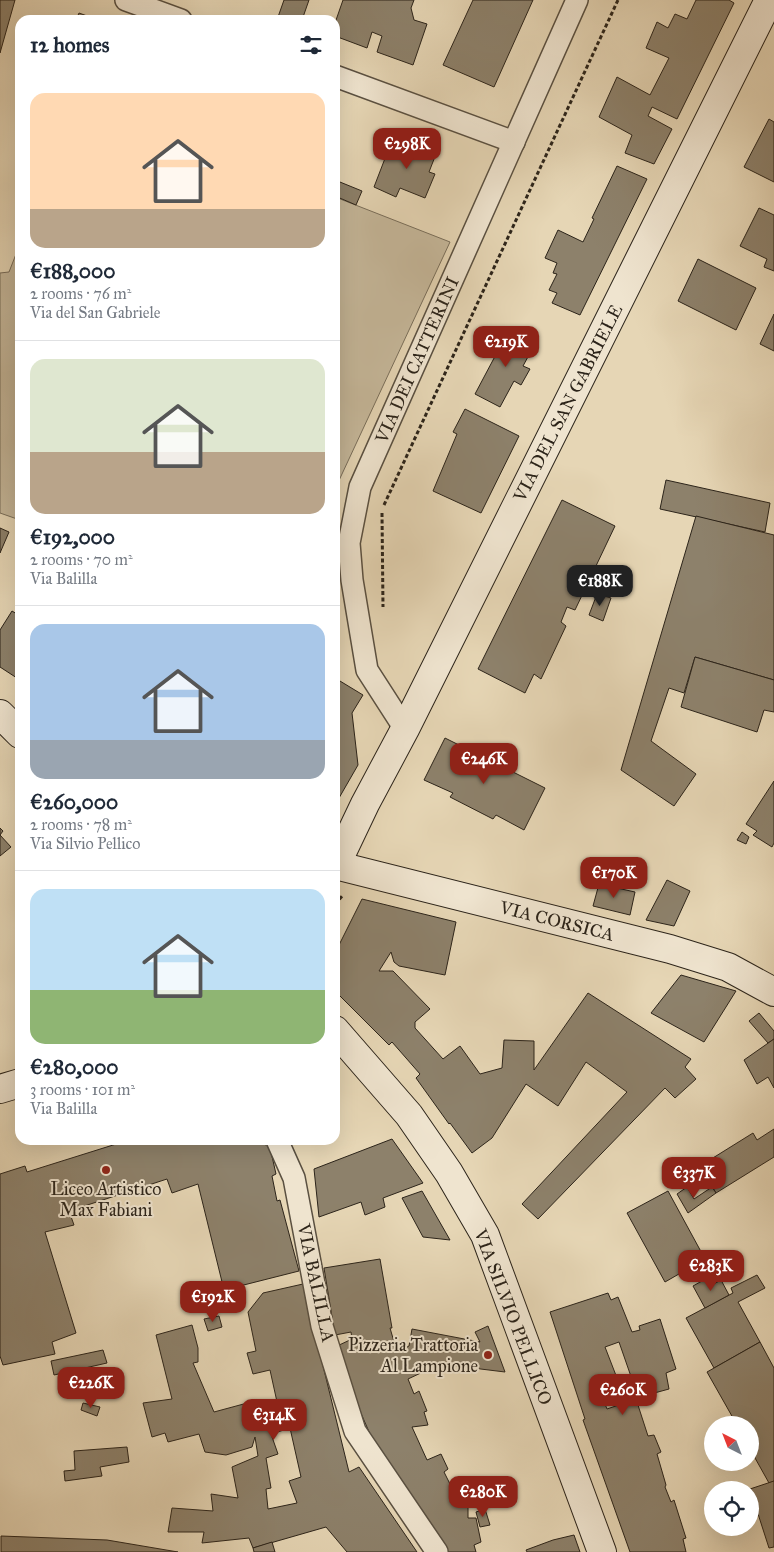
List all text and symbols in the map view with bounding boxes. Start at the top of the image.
icon: filters [297,31,325,59]
text: 12 homes [30,32,109,58]
icon: home [133,126,223,216]
pin: €298K [372,128,442,170]
text: €298K [384,134,430,153]
text: €188,000 [30,258,115,284]
street label: VIA DEI CATTERINI [370,273,464,447]
text: 2 rooms · 76 m² [30,284,131,303]
street label: VIA DEL SAN GABRIELE [508,301,627,506]
text: Via del San Gabriele [30,303,160,322]
pin: €219K [471,326,541,368]
text: €219K [484,332,528,351]
icon: home [133,391,223,481]
text: €192,000 [30,524,115,550]
text: 2 rooms · 70 m² [30,550,133,569]
pin: €188K [565,564,635,607]
text: Via Balilla [30,569,97,588]
text: €188K [578,571,622,590]
icon: home [133,656,223,746]
pin: €246K [449,742,519,785]
text: €246K [461,749,507,768]
text: €260,000 [30,789,118,815]
text: 2 rooms · 78 m² [30,815,132,834]
text: Via Silvio Pellico [30,834,141,853]
pin: €170K [579,856,649,899]
text: €170K [591,863,637,882]
street label: VIA CORSICA [497,896,616,946]
icon: home [133,921,223,1011]
text: €280,000 [30,1054,119,1080]
text: 3 rooms · 101 m² [30,1080,135,1099]
text: Via Balilla [30,1099,97,1118]
pin: €337K [659,1156,729,1199]
text: €337K [673,1163,715,1182]
marker: Liceo Artistico Max Fabiani [100,1164,112,1176]
place label: Liceo Artistico Max Fabiani [50,1178,162,1221]
street label: VIA BALILLA [293,1221,339,1344]
street label: VIA SILVIO PELLICO [469,1225,557,1408]
pin: €283K [676,1250,746,1292]
text: €283K [689,1256,733,1275]
pin: €192K [178,1280,248,1323]
text: €192K [191,1287,235,1306]
place label: Pizzeria Trattoria Al Lampione [348,1334,478,1377]
marker: Pizzeria Trattoria Al Lampione [482,1349,494,1361]
pin: €226K [56,1366,126,1409]
text: €226K [69,1373,113,1392]
pin: €260K [588,1374,658,1416]
text: €260K [600,1380,646,1399]
pin: €314K [239,1398,309,1441]
text: €314K [253,1405,295,1424]
north arrow [704,1416,759,1471]
map controls [704,1416,759,1536]
pin: €280K [448,1476,518,1518]
button: locate [704,1481,759,1536]
text: €280K [460,1482,506,1501]

